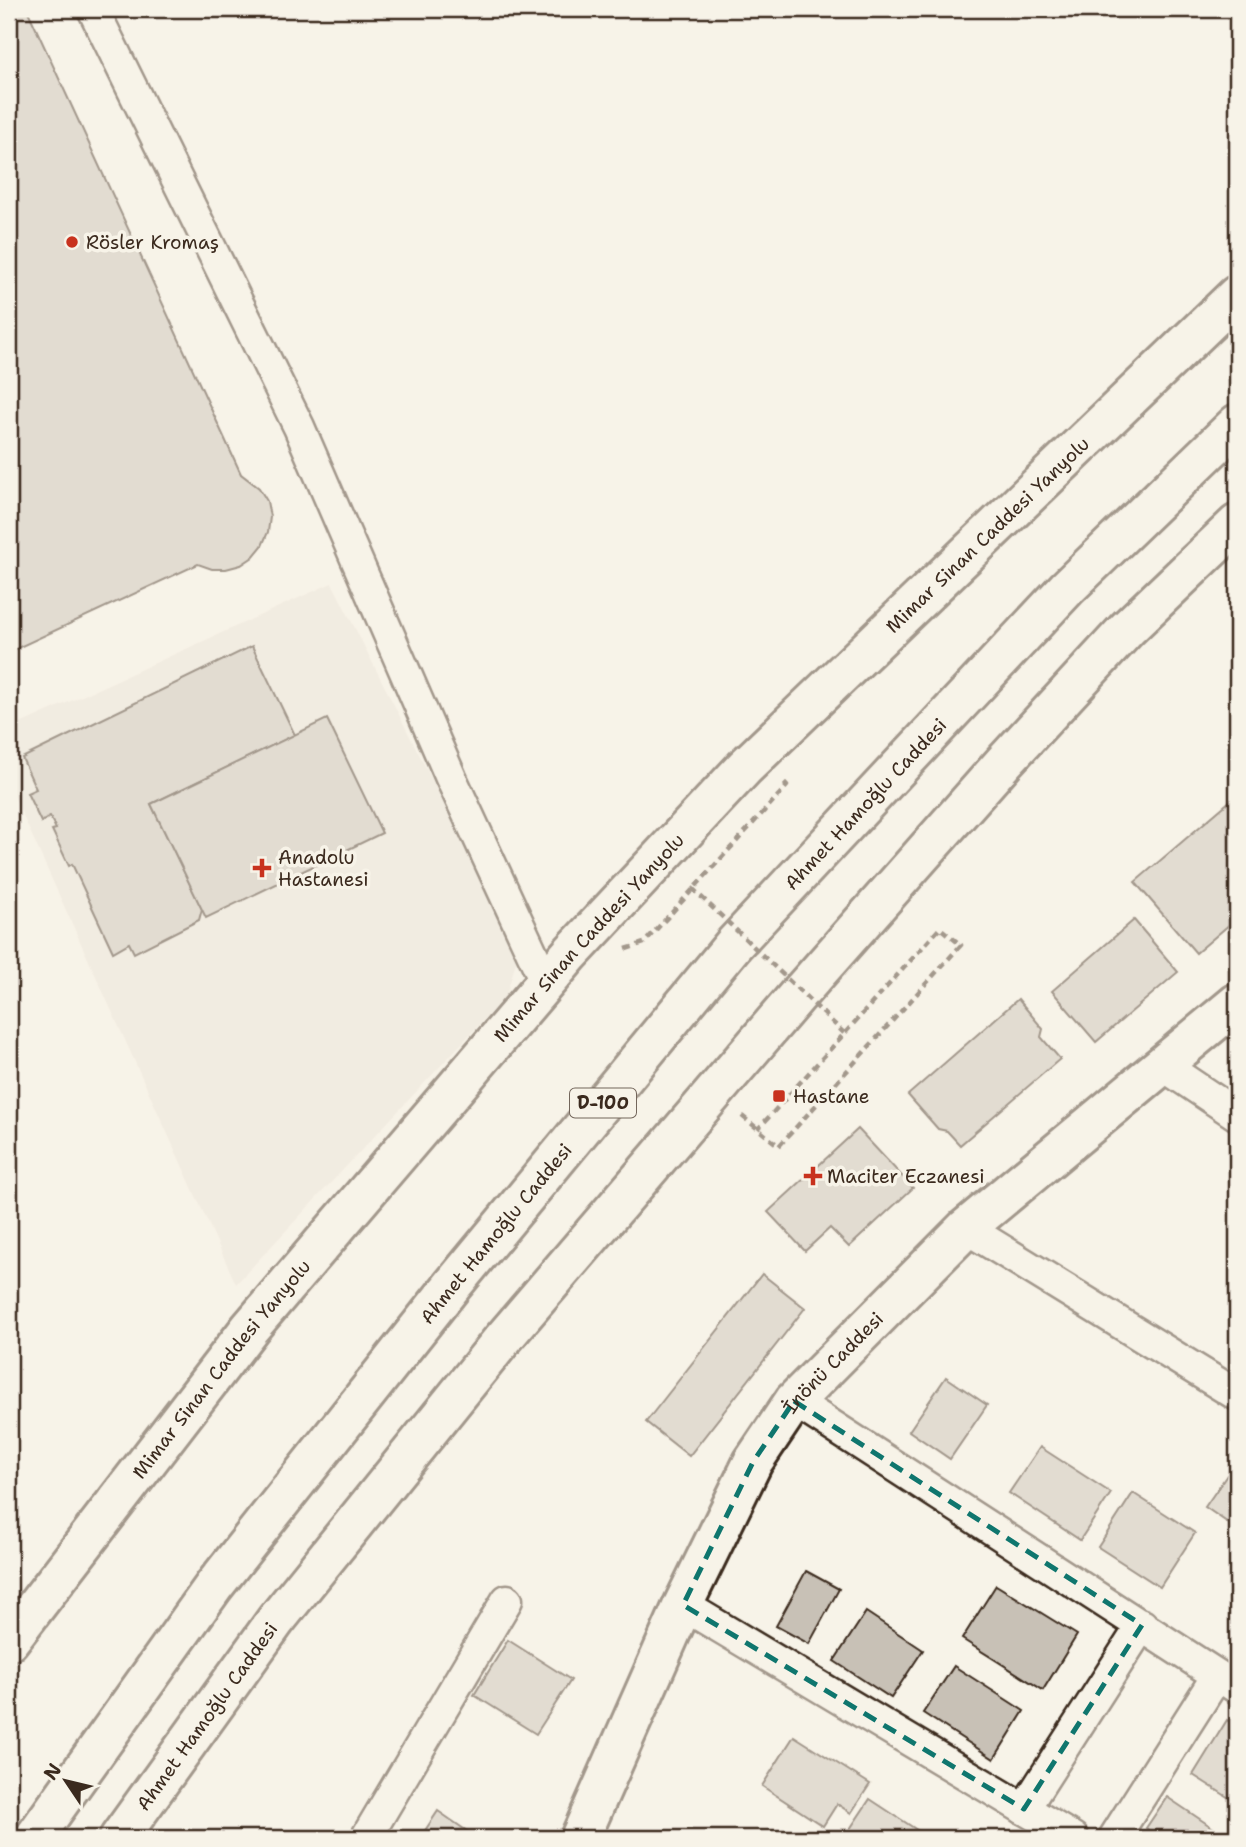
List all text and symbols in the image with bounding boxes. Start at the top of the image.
place label: Rösler Kromaş [86,230,219,255]
marker: Rösler Kromaş [64,234,80,250]
street label: Mimar Sinan Caddesi Yanyolu [880,431,1095,639]
street label: Ahmet Hamoğlu Caddesi [779,713,952,895]
street label: Mimar Sinan Caddesi Yanyolu [488,828,690,1047]
place label: Anadolu Hastanesi [278,845,369,892]
marker: Anadolu Hastanesi [252,858,272,878]
place label: Hastane [793,1084,869,1109]
road number: D-100 [570,1088,636,1118]
marker: Hastane [771,1088,787,1104]
street label: Ahmet Hamoğlu Caddesi [415,1138,578,1329]
place label: Maciter Eczanesi [827,1164,985,1189]
marker: Maciter Eczanesi [805,1168,821,1184]
street label: Mimar Sinan Caddesi Yanyolu [127,1254,316,1484]
street label: İnönü Caddesi [777,1306,889,1418]
street label: Ahmet Hamoğlu Caddesi [131,1617,283,1816]
north arrow [32,1745,102,1815]
text: N [38,1758,67,1785]

